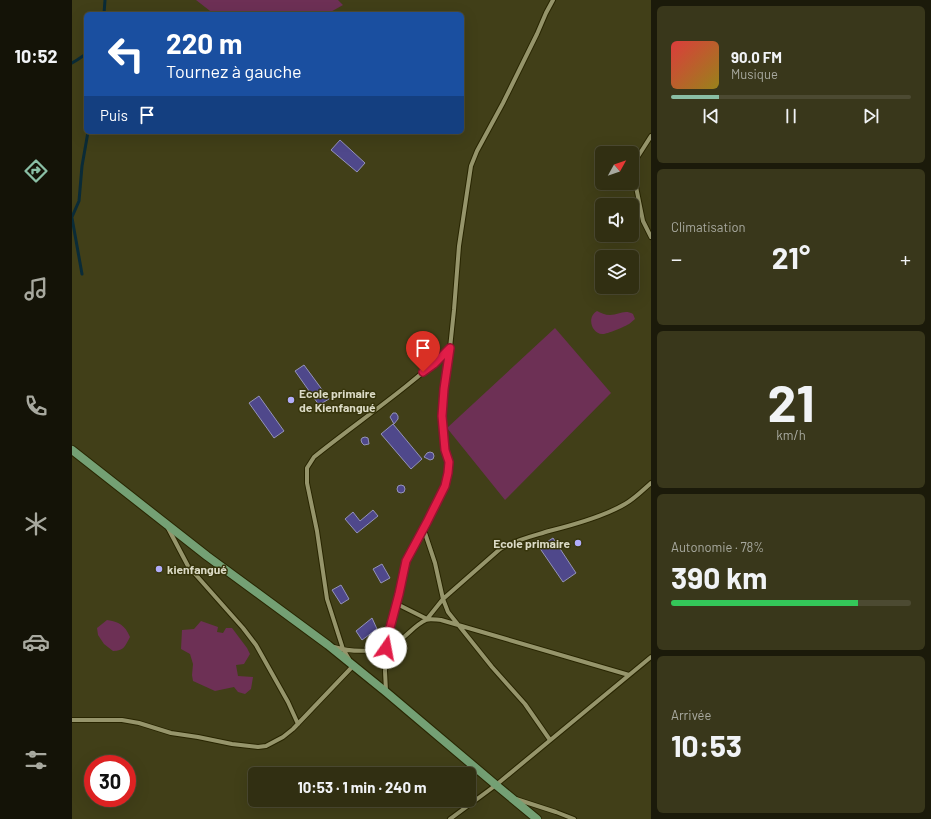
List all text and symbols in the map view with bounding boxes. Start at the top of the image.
text: 220 m [166,26,242,60]
icon: left [100,28,152,80]
text: 10:52 [15,45,57,67]
text: 90.0 FM [731,48,782,66]
text: Tournez à gauche [166,60,302,82]
text: Musique [731,66,778,82]
icon: arrive [136,104,158,126]
icon: previous [700,105,722,127]
icon: pause [780,105,802,127]
icon: next [860,105,882,127]
text: Puis [100,106,128,124]
north arrow [595,146,639,190]
map controls [595,146,639,294]
icon: directions [22,157,50,185]
button: sound [595,198,639,242]
text: Climatisation [671,219,746,235]
text: 21° [772,239,810,275]
text: − [671,245,682,271]
text: + [900,245,911,271]
button: layers [595,250,639,294]
icon: music [22,275,50,303]
pin [406,331,440,372]
icon: arrive [412,337,434,359]
text: 21 [767,370,815,432]
place label: Ecole primaire de Kienfangué [299,386,376,414]
icon: phone [22,392,50,420]
marker: Ecole primaire de Kienfangué [286,395,296,405]
text: km/h [776,427,806,443]
icon: climate [22,510,50,538]
place label: Ecole primaire [493,536,570,550]
marker: Ecole primaire [573,538,583,548]
text: Autonomie · 78% [671,539,764,555]
text: 390 km [671,559,767,595]
place label: kienfangué [167,562,227,576]
marker: kienfangué [154,564,164,574]
position arrow [365,627,407,669]
icon: car [22,628,50,656]
text: Arrivée [671,707,711,723]
text: 10:53 [671,727,742,763]
icon: filters [22,746,50,774]
speed limit sign: 30 [84,755,136,807]
text: 10:53 · 1 min · 240 m [298,778,426,796]

